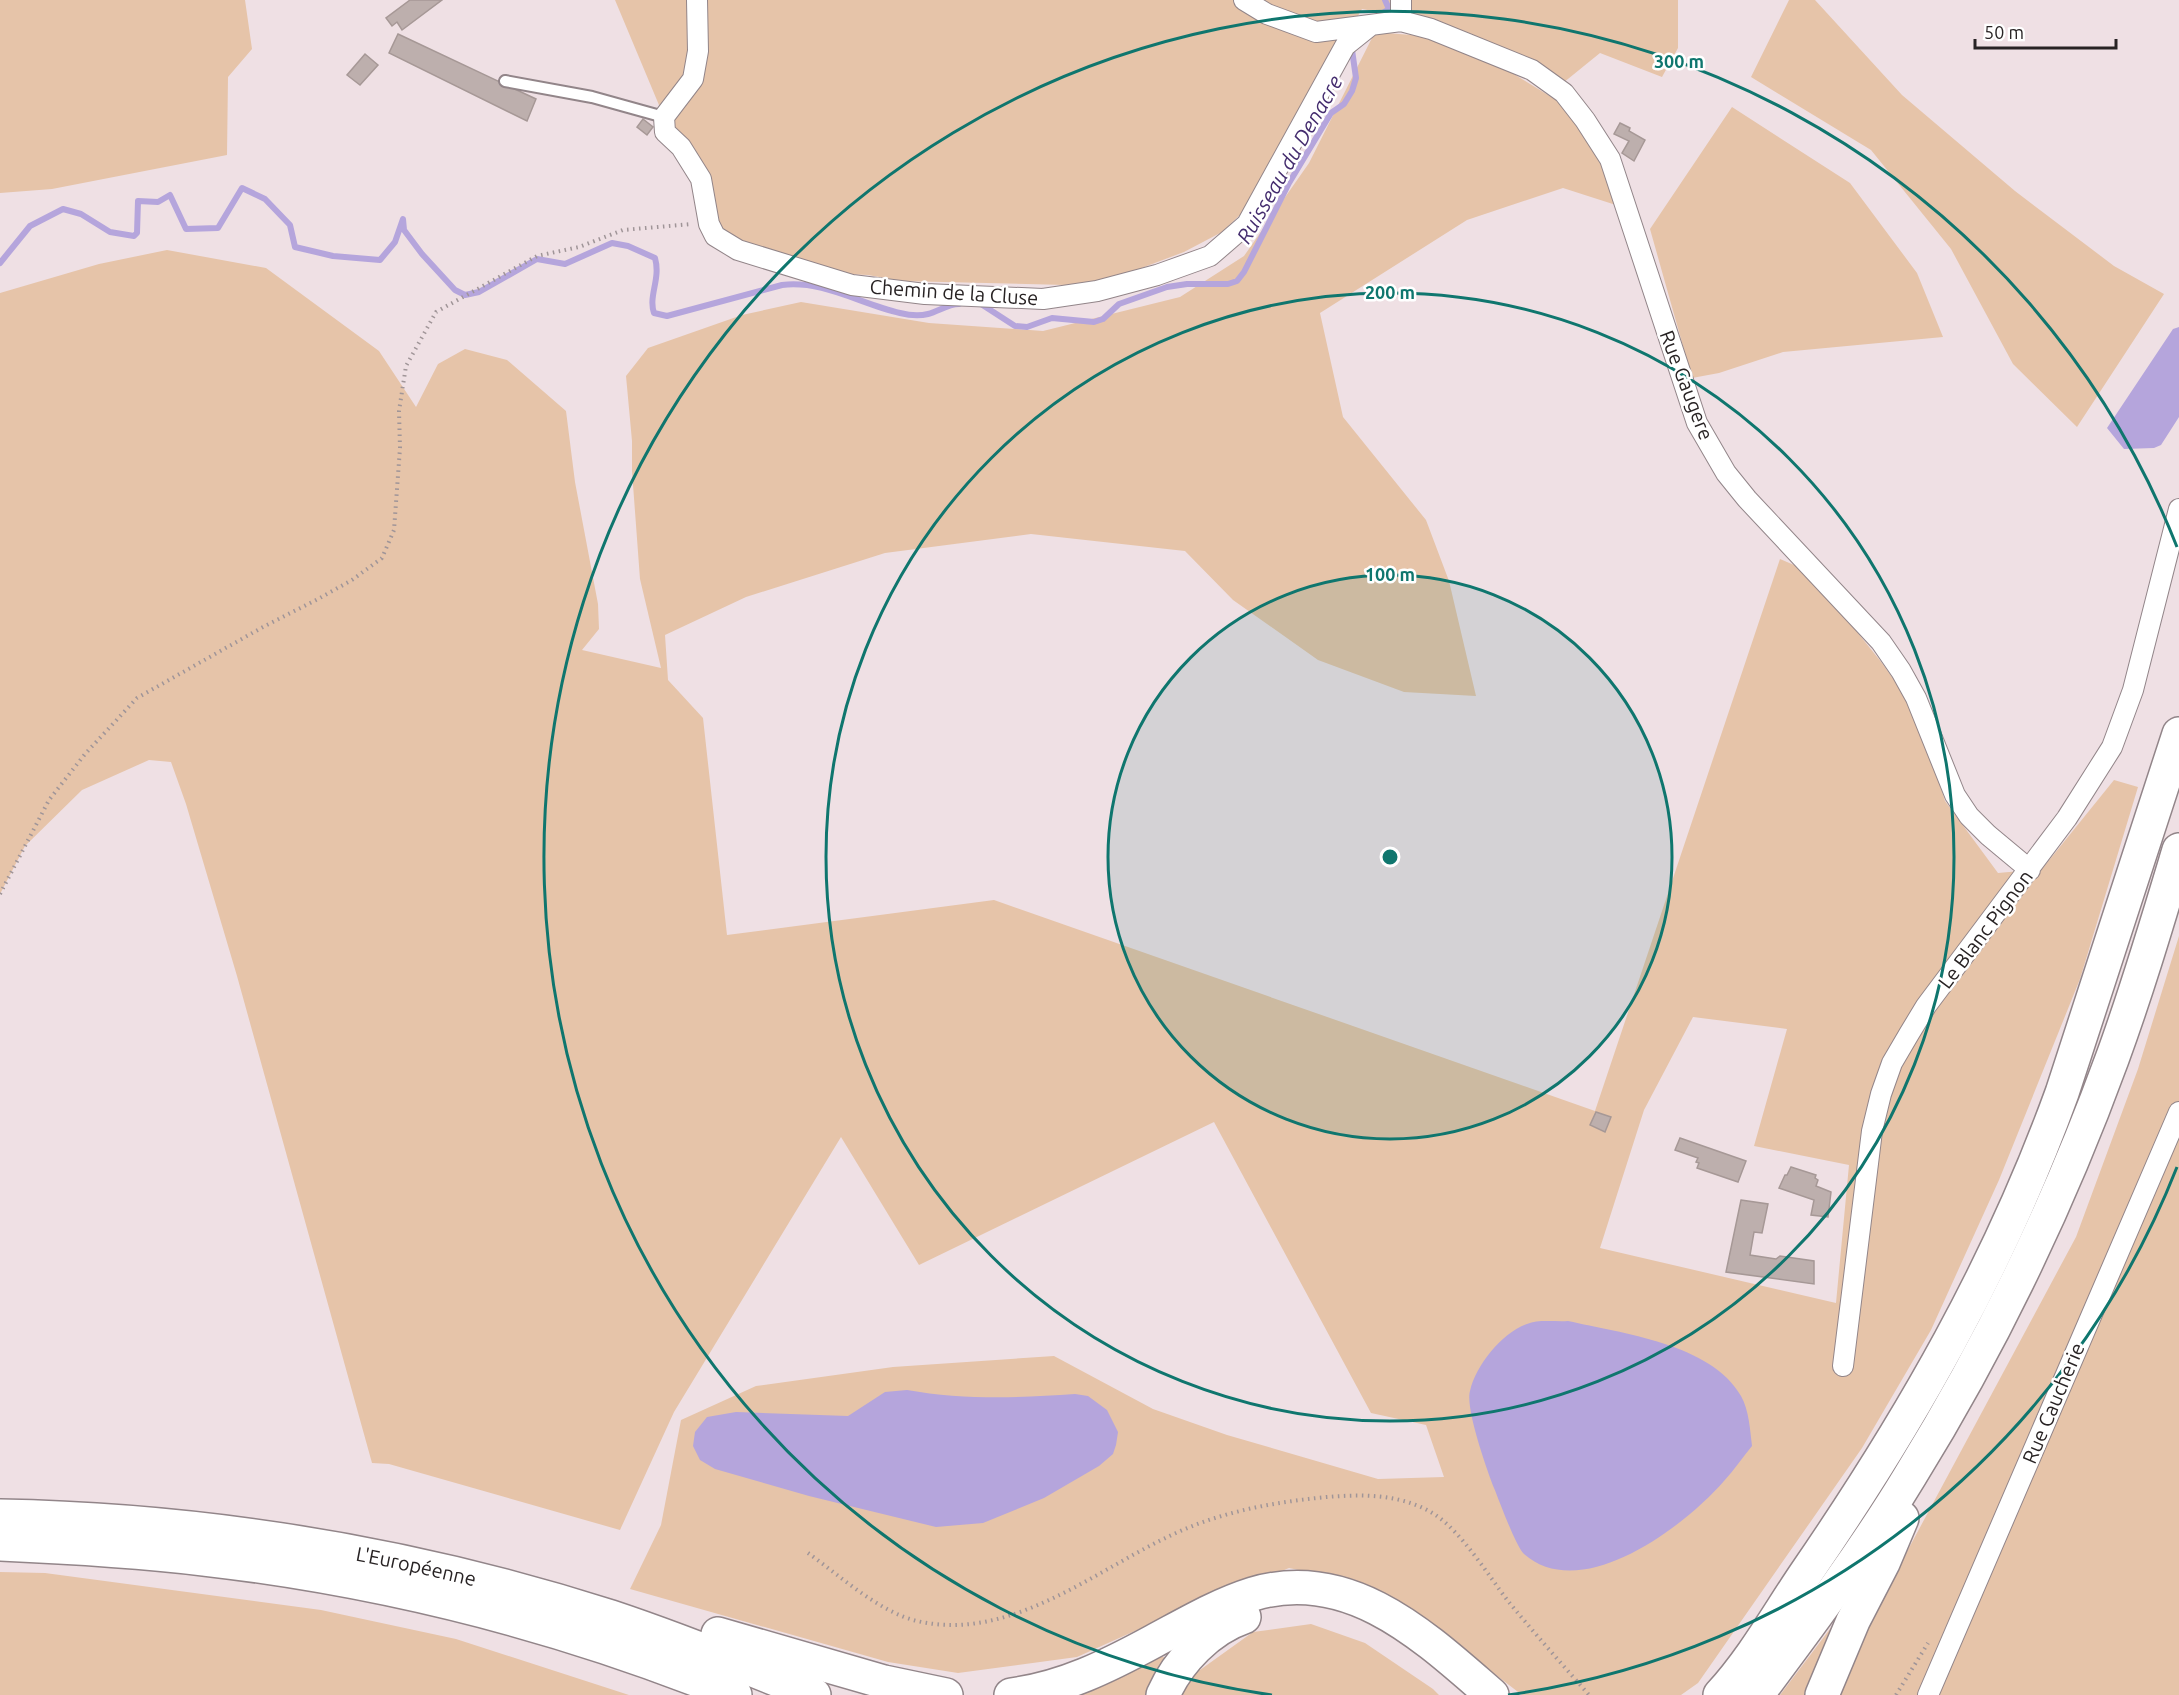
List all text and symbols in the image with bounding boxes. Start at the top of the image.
scale bar [1975,12,2116,50]
text: 50 m [1984,22,2024,42]
text: 300 m [1654,51,1704,71]
water label: Ruisseau du Denacre [1231,70,1347,247]
street label: Chemin de la Cluse [869,275,1039,309]
text: 200 m [1365,282,1415,302]
street label: Rue Gaugere [1656,327,1718,443]
text: 100 m [1365,564,1415,584]
centre of rings [1380,847,1400,867]
street label: Le Blanc Pignon [1933,865,2037,993]
street label: Rue Caucherie [2017,1339,2089,1467]
street label: L'Européenne [354,1541,479,1590]

